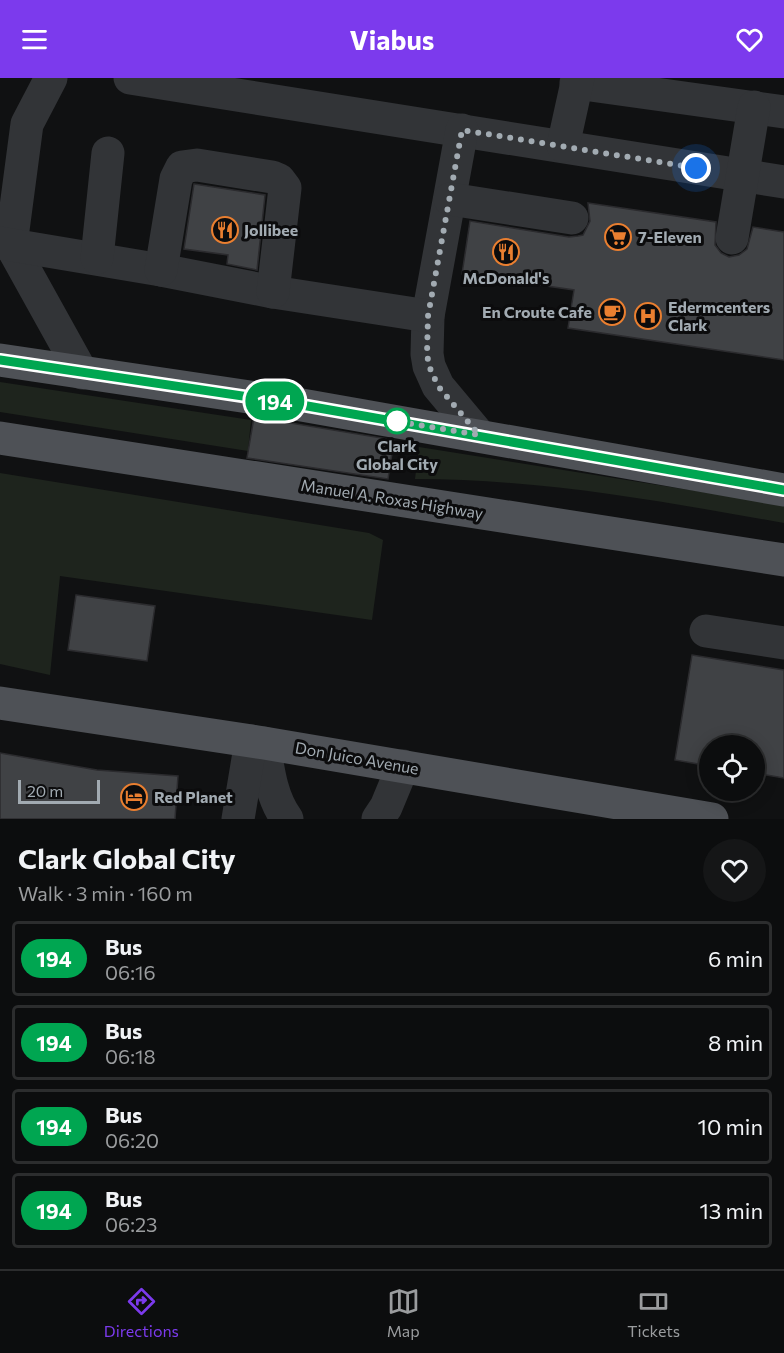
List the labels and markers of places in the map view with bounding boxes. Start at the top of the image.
restaurant icon: Jollibee [210,215,240,245]
place label: Jollibee [244,220,298,239]
supermarket icon: 7-Eleven [603,222,633,252]
place label: 7-Eleven [638,227,702,246]
restaurant icon: McDonald's [491,237,521,267]
place label: McDonald's [463,268,549,287]
cafe icon: En Croute Cafe [597,297,627,327]
place label: Edermcenters Clark [668,297,770,334]
hospital icon: Edermcenters Clark [633,301,663,331]
place label: En Croute Cafe [482,302,592,321]
marker: Clark Global City [384,408,410,434]
place label: Clark Global City [356,436,438,473]
hotel icon: Red Planet [119,782,149,812]
place label: Red Planet [154,787,233,806]

